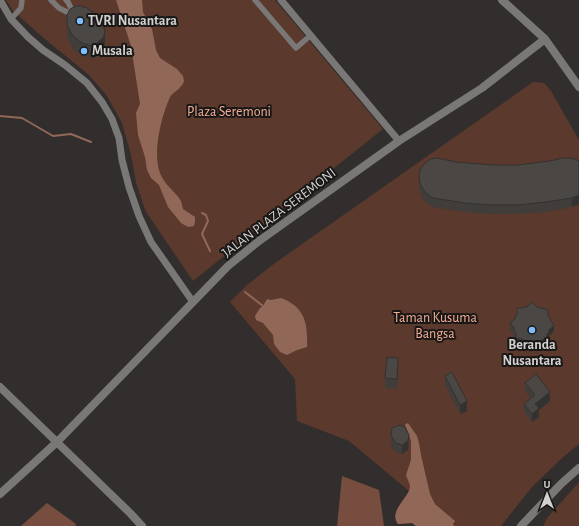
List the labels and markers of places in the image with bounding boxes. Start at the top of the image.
place label: TVRI Nusantara [88,14,177,28]
marker: TVRI Nusantara [75,16,85,26]
place label: Musala [92,44,133,58]
marker: Musala [79,46,89,56]
marker: Beranda Nusantara [527,325,537,335]
place label: Beranda Nusantara [502,338,562,368]

